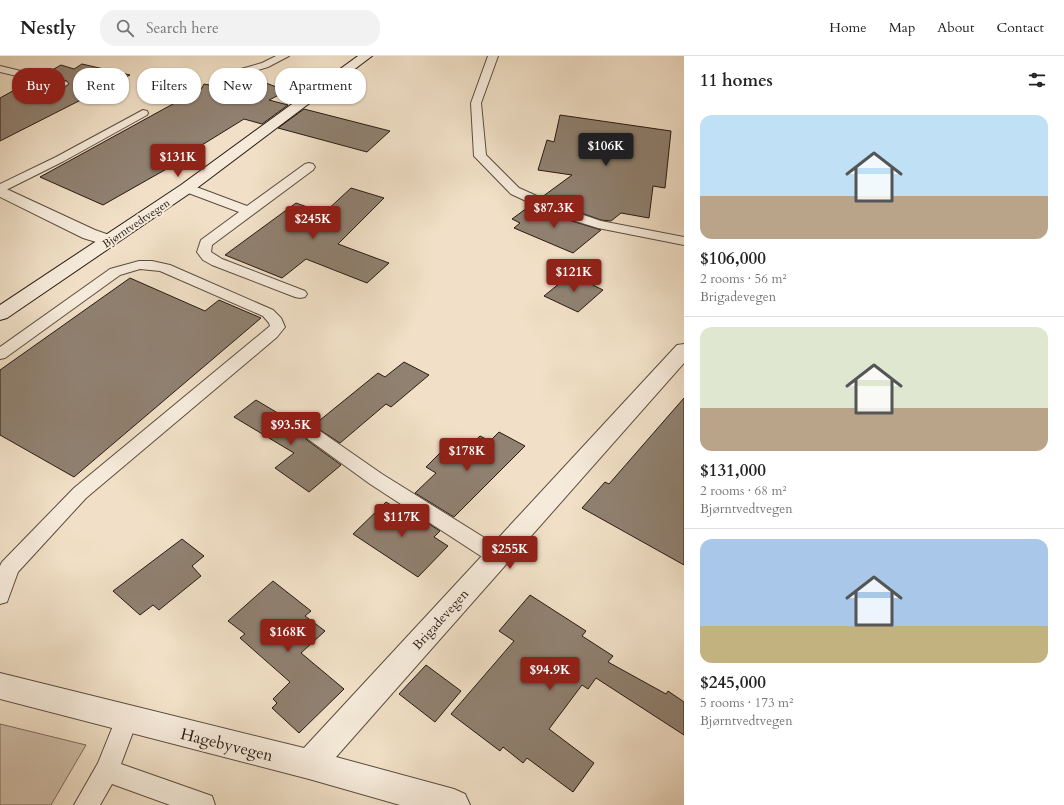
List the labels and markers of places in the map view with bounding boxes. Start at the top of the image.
pin: $106K [578,133,634,167]
pin: $131K [150,144,206,178]
pin: $87.3K [521,195,587,229]
pin: $245K [285,206,341,240]
pin: $121K [546,259,602,293]
pin: $93.5K [258,412,324,446]
pin: $178K [439,438,495,472]
pin: $117K [374,504,430,538]
pin: $255K [482,536,538,570]
pin: $168K [260,619,316,653]
pin: $94.9K [517,657,583,691]

